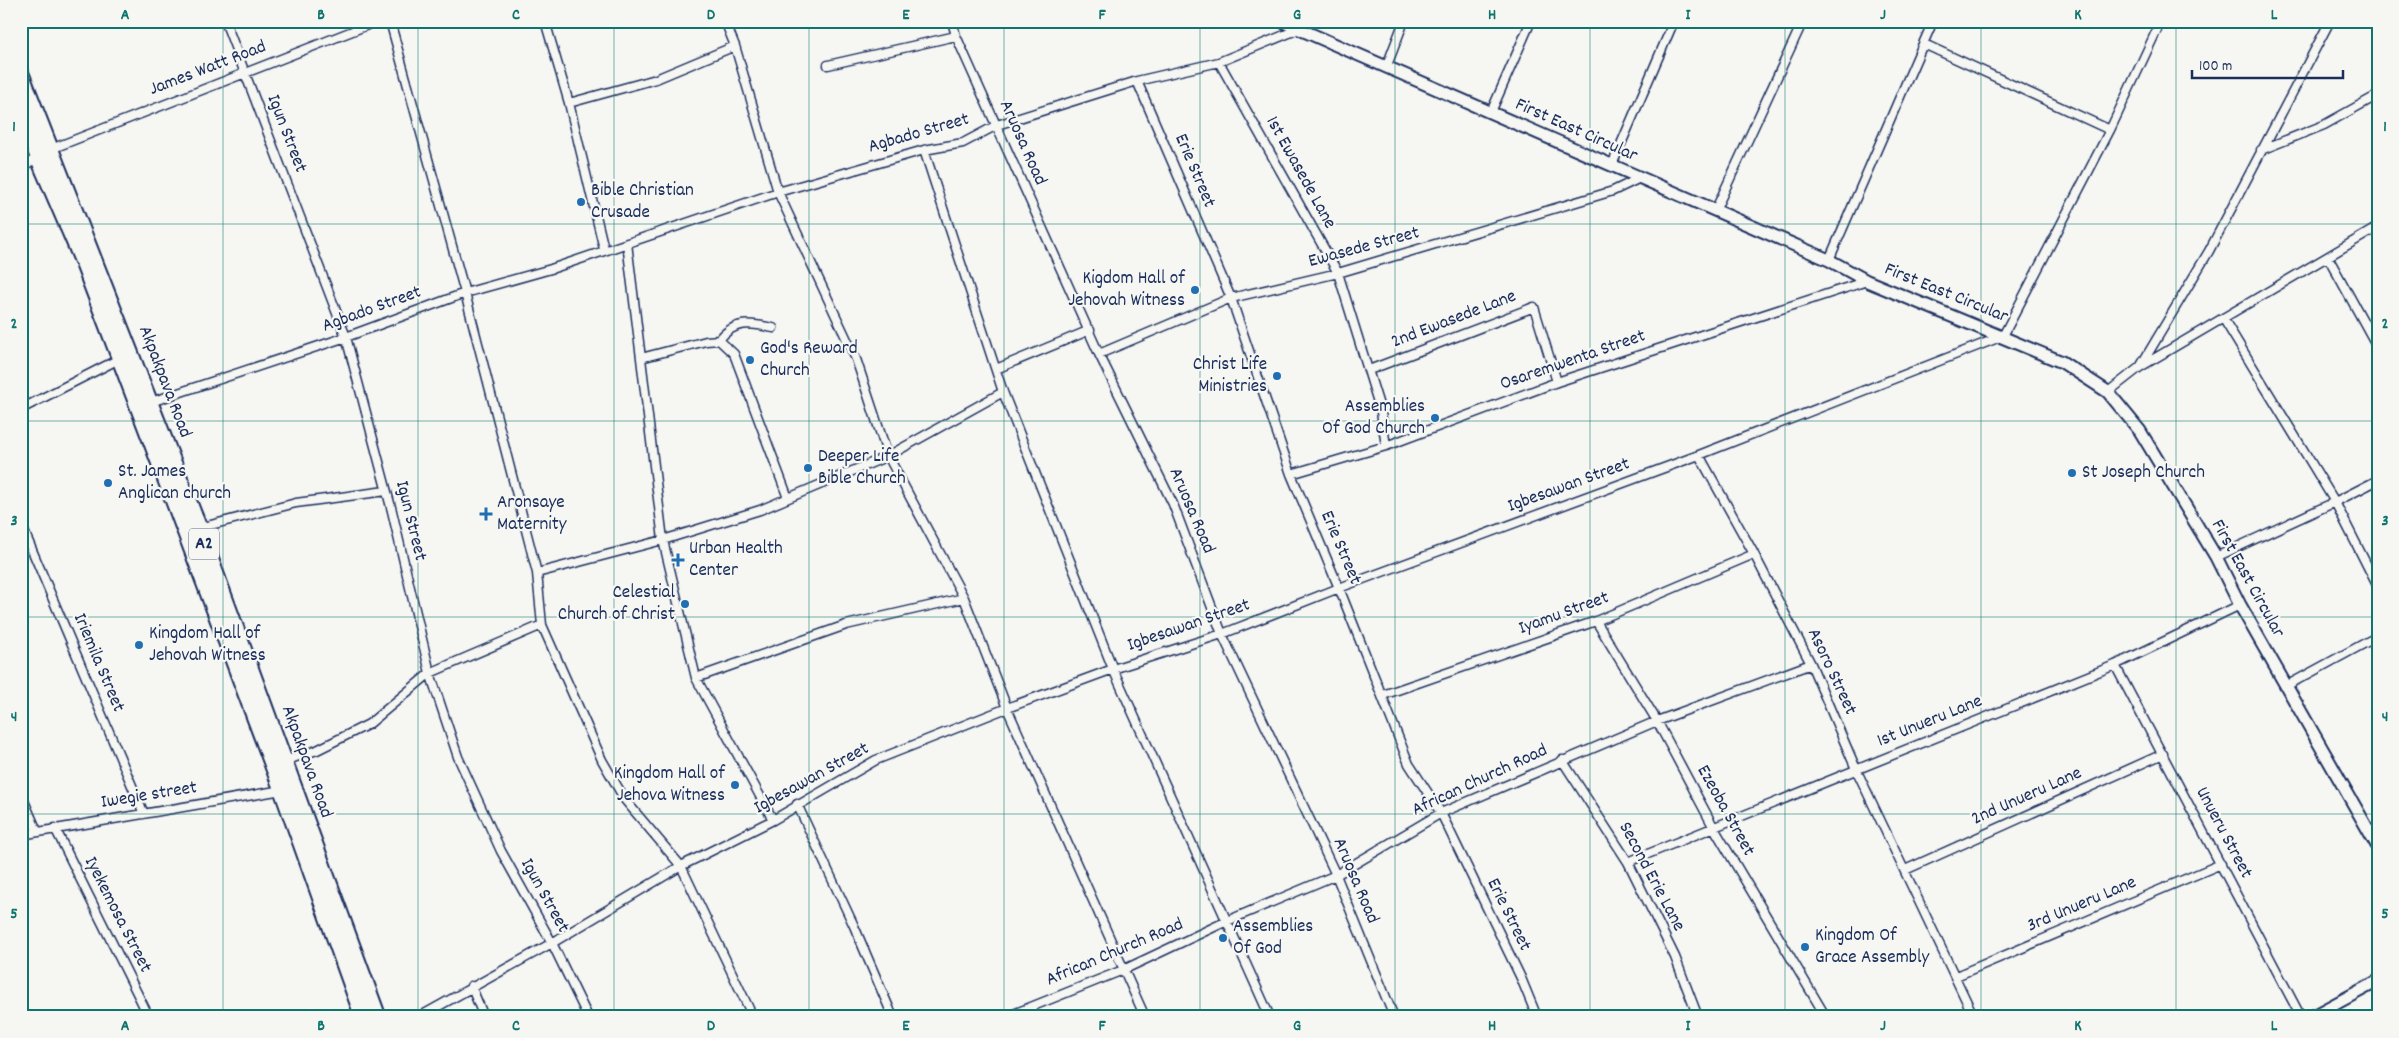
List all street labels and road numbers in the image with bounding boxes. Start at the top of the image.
street label: James Watt Road [146,34,270,104]
street label: Igun Street [259,91,313,177]
street label: First East Circular [1510,92,1642,170]
street label: Aruosa Road [991,96,1053,190]
street label: Agbado Street [865,107,973,161]
street label: 1st Ewasede Lane [1258,112,1342,234]
street label: Erie Street [1166,130,1222,212]
street label: Ewasede Street [1305,220,1423,276]
street label: First East Circular [1880,257,2012,331]
street label: Agbado Street [319,280,425,340]
street label: 2nd Ewasede Lane [1388,284,1520,356]
street label: Akpakpava Road [130,322,198,442]
street label: Osaremwenta Street [1497,323,1649,399]
street label: Igbesawan Street [1504,451,1634,521]
street label: Aruosa Road [1161,464,1221,558]
street label: Igun Street [387,478,433,564]
street label: Erie Street [1312,507,1368,589]
street label: First East Circular [2203,515,2291,643]
road number: A2 [189,528,219,560]
street label: Iyamu Street [1515,585,1613,643]
street label: Igbesawan Street [1124,592,1254,660]
street label: Iriemila Street [65,609,131,717]
street label: Asoro Street [1799,624,1863,720]
street label: 1st Unueru Lane [1873,689,1987,755]
street label: Akpakpava Road [273,702,339,822]
street label: Igbesawan Street [749,736,875,822]
street label: African Church Road [1408,738,1552,824]
street label: Ezeoba Street [1689,761,1761,861]
street label: 2nd Unueru Lane [1967,761,2087,833]
street label: Iwegie street [99,775,199,817]
street label: Unueru Street [2188,782,2258,884]
street label: Second Erie Lane [1611,817,1691,937]
street label: Aruosa Road [1325,834,1385,928]
street label: Iyekemosa Street [76,852,158,978]
street label: Igun Street [512,854,576,938]
street label: 3rd Unueru Lane [2023,870,2141,940]
street label: Erie Street [1479,874,1537,956]
street label: African Church Road [1042,912,1188,994]

